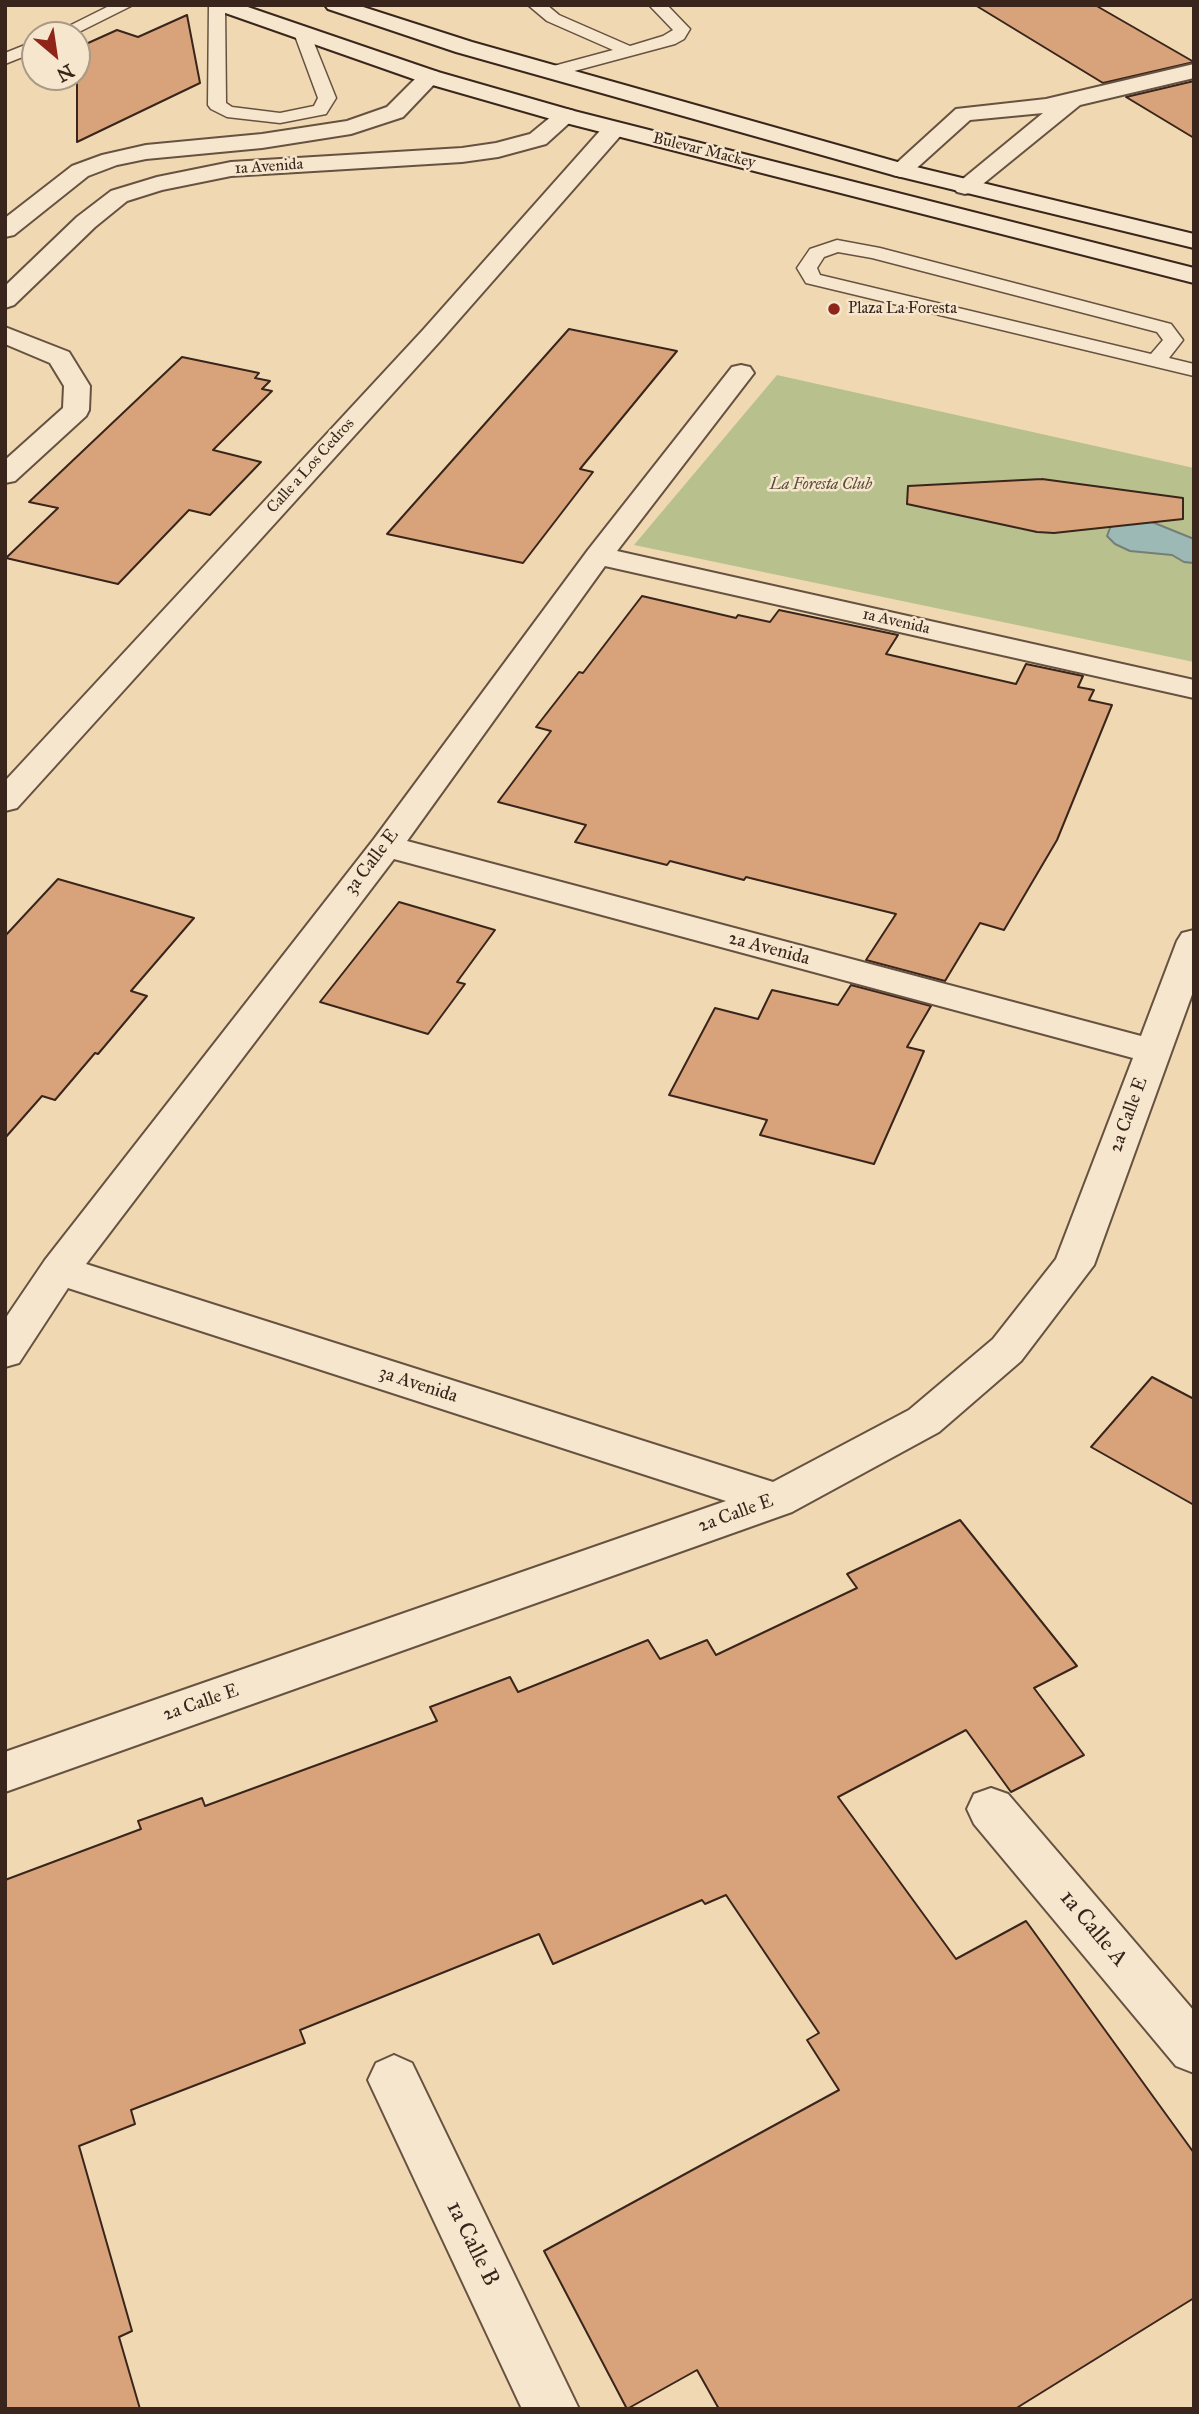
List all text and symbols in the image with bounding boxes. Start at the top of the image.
north arrow [21,21,91,91]
text: N [53,59,78,87]
street label: Bulevar Mackey [651,129,757,173]
street label: 1a Avenida [234,155,304,179]
place label: Plaza La Foresta [848,299,957,319]
marker: Plaza La Foresta [826,301,842,317]
street label: Calle a Los Cedros [263,414,359,518]
park label: La Foresta Club [770,475,872,495]
street label: 1a Avenida [860,605,932,639]
street label: 3a Calle E [340,825,404,899]
street label: 2a Avenida [726,927,812,971]
street label: 2a Calle E [1105,1074,1153,1156]
street label: 3a Avenida [376,1362,460,1408]
street label: 2a Calle E [695,1490,777,1538]
street label: 2a Calle E [160,1679,242,1727]
street label: 1a Calle A [1053,1885,1133,1973]
street label: 1a Calle B [440,2197,504,2291]

